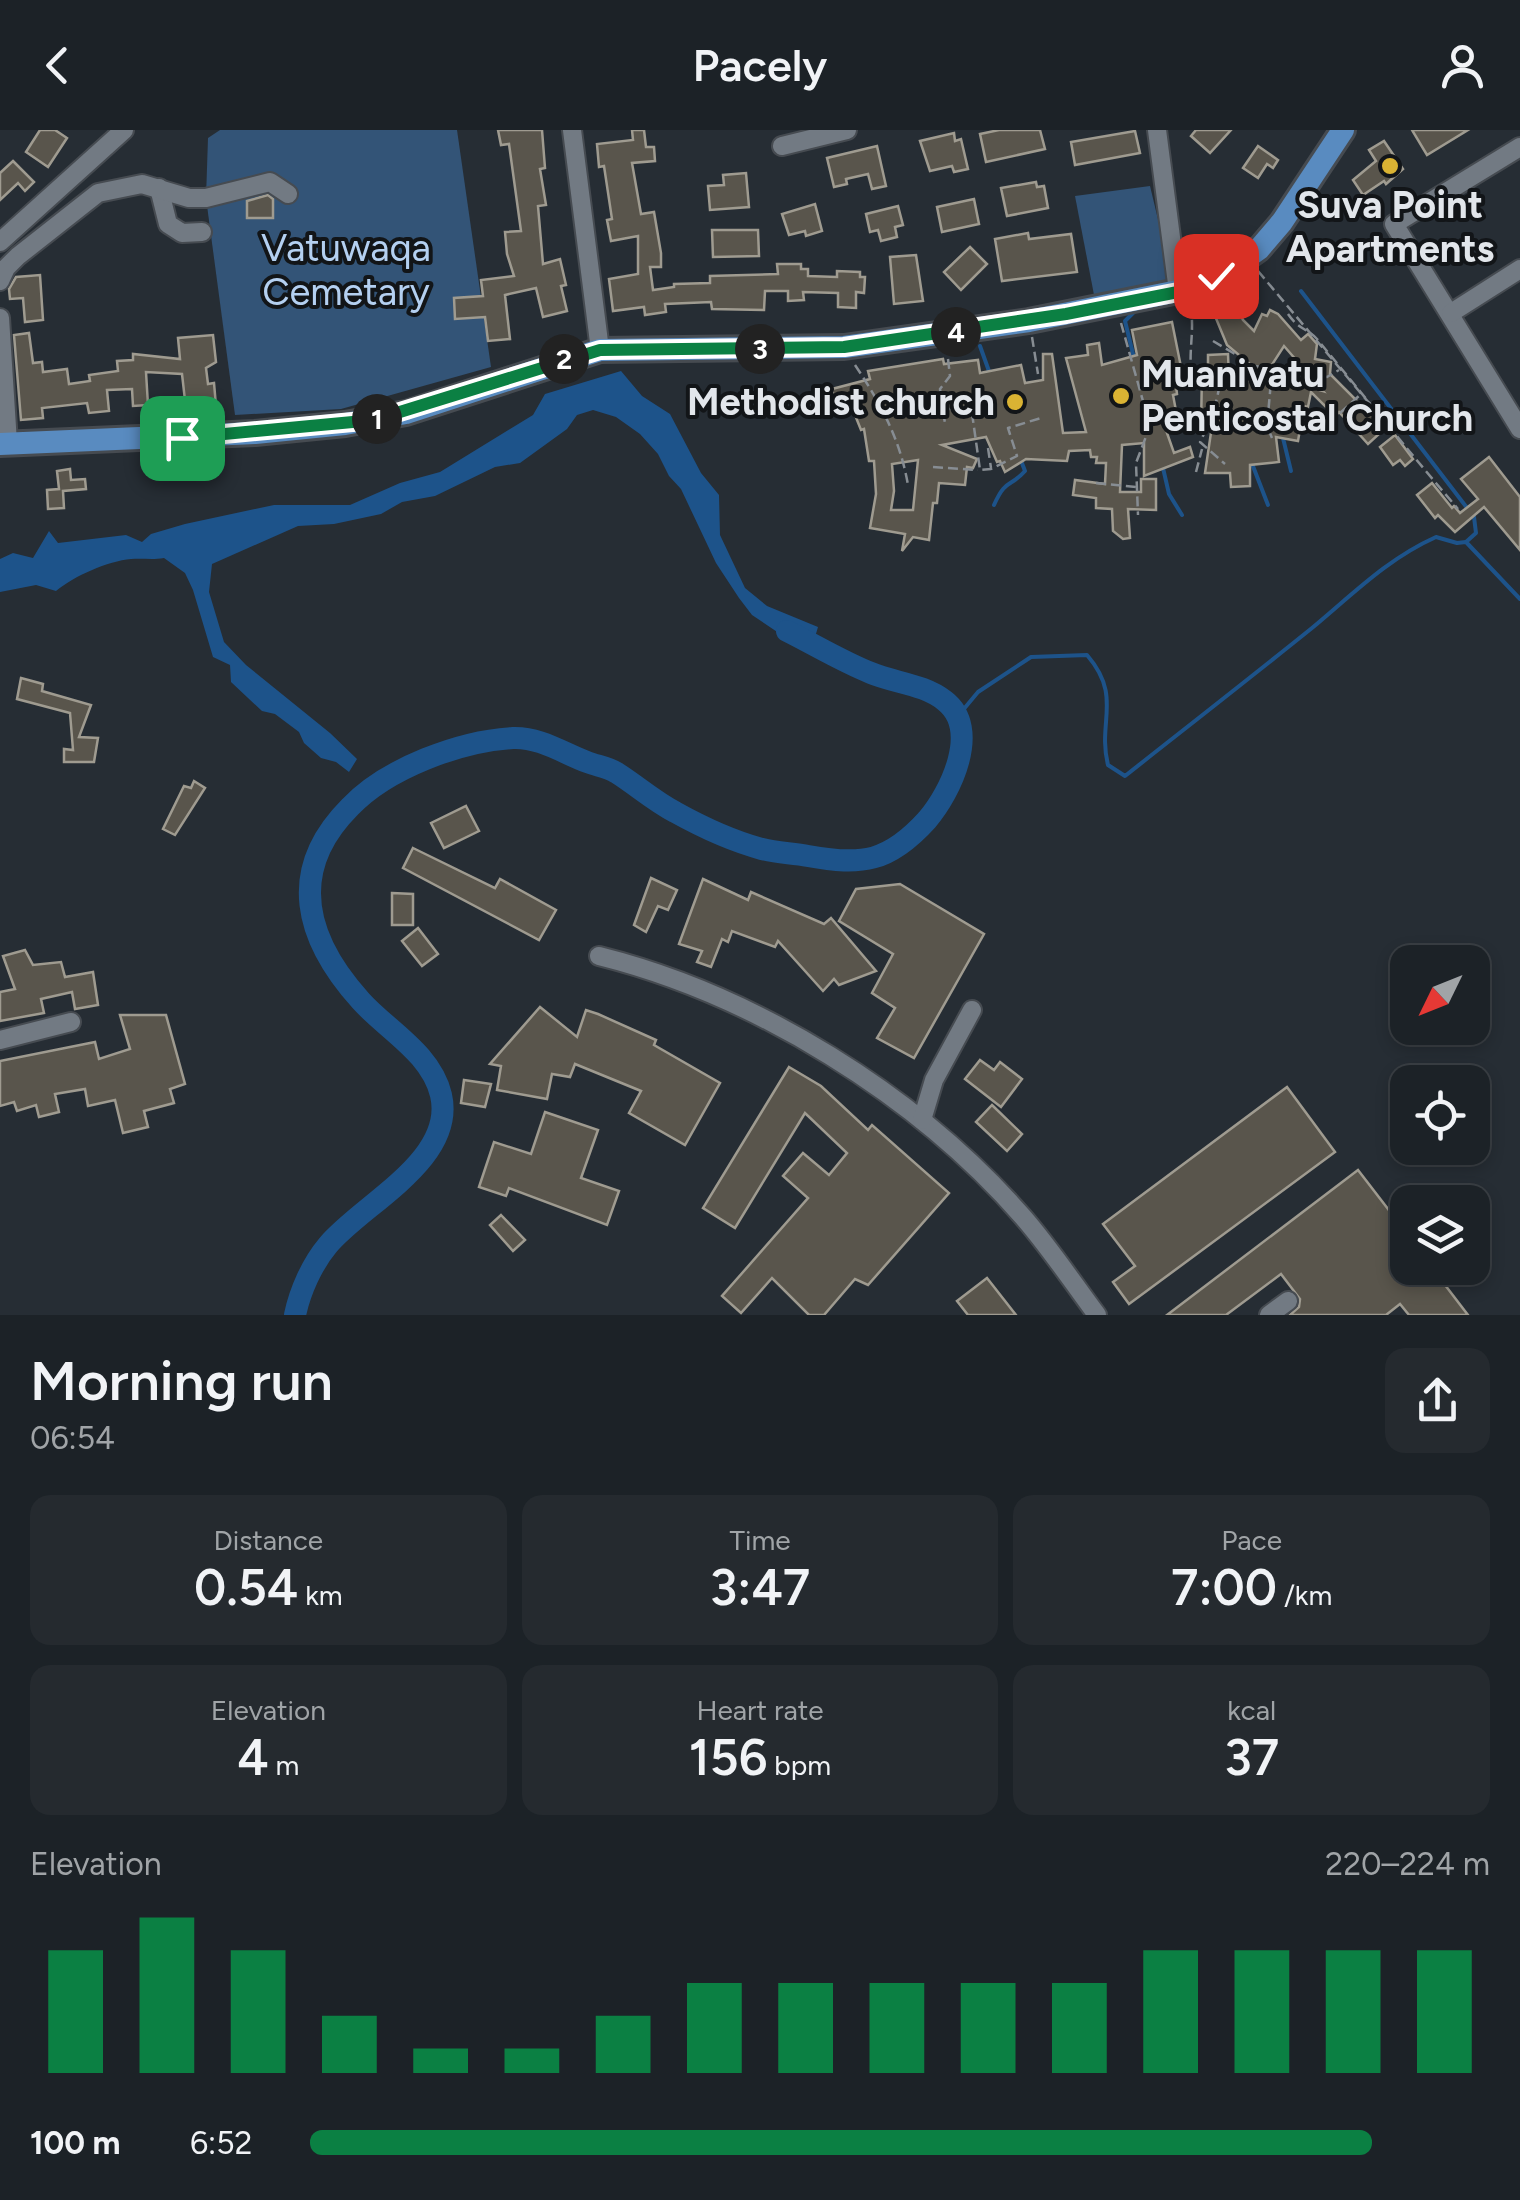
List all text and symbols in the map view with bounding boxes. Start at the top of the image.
icon: back [30,38,85,93]
text: Pacely [693,38,827,92]
icon: person [1435,38,1490,93]
marker: Suva Point Apartments [1379,155,1401,177]
place label: Suva Point Apartments [1286,182,1494,272]
park label: Vatuwaqa Cemetary [261,225,431,315]
pin [1174,234,1259,319]
icon: check [1189,249,1244,304]
pin: 4 [931,307,981,357]
text: 4 [947,315,965,349]
pin: 3 [735,324,785,374]
text: 3 [752,332,768,366]
pin: 2 [539,334,589,384]
text: 2 [556,342,572,376]
place label: Muanivatu Penticostal Church [1141,351,1473,441]
place label: Methodist church [687,379,995,425]
marker: Muanivatu Penticostal Church [1110,385,1132,407]
marker: Methodist church [1004,391,1026,413]
pin: 1 [352,394,402,444]
pin [140,396,225,481]
text: 1 [371,402,383,436]
icon: arrive [155,411,210,466]
north arrow [1390,945,1490,1045]
map controls [1390,945,1490,1285]
button: locate [1390,1065,1490,1165]
button: layers [1390,1185,1490,1285]
text: Morning run [30,1348,333,1414]
button: share [1385,1348,1490,1453]
text: 06:54 [30,1419,115,1457]
text: Distance [213,1523,323,1557]
text: Time [729,1523,791,1557]
text: Pace [1221,1523,1282,1557]
text: 0.54 [194,1557,298,1618]
text: 3:47 [710,1557,810,1618]
text: 7:00 [1171,1557,1277,1618]
text: km [298,1578,343,1612]
text: /km [1277,1578,1332,1612]
text: Elevation [211,1693,326,1727]
text: Heart rate [696,1693,824,1727]
text: kcal [1227,1693,1276,1727]
text: 4 [237,1727,269,1788]
text: 156 [689,1727,767,1788]
text: 37 [1224,1727,1279,1788]
text: m [269,1748,299,1782]
text: bpm [767,1748,831,1782]
text: Elevation [30,1845,162,1883]
text: 220–224 m [1325,1845,1490,1883]
text: 100 m [30,2124,121,2162]
text: 6:52 [190,2124,253,2162]

